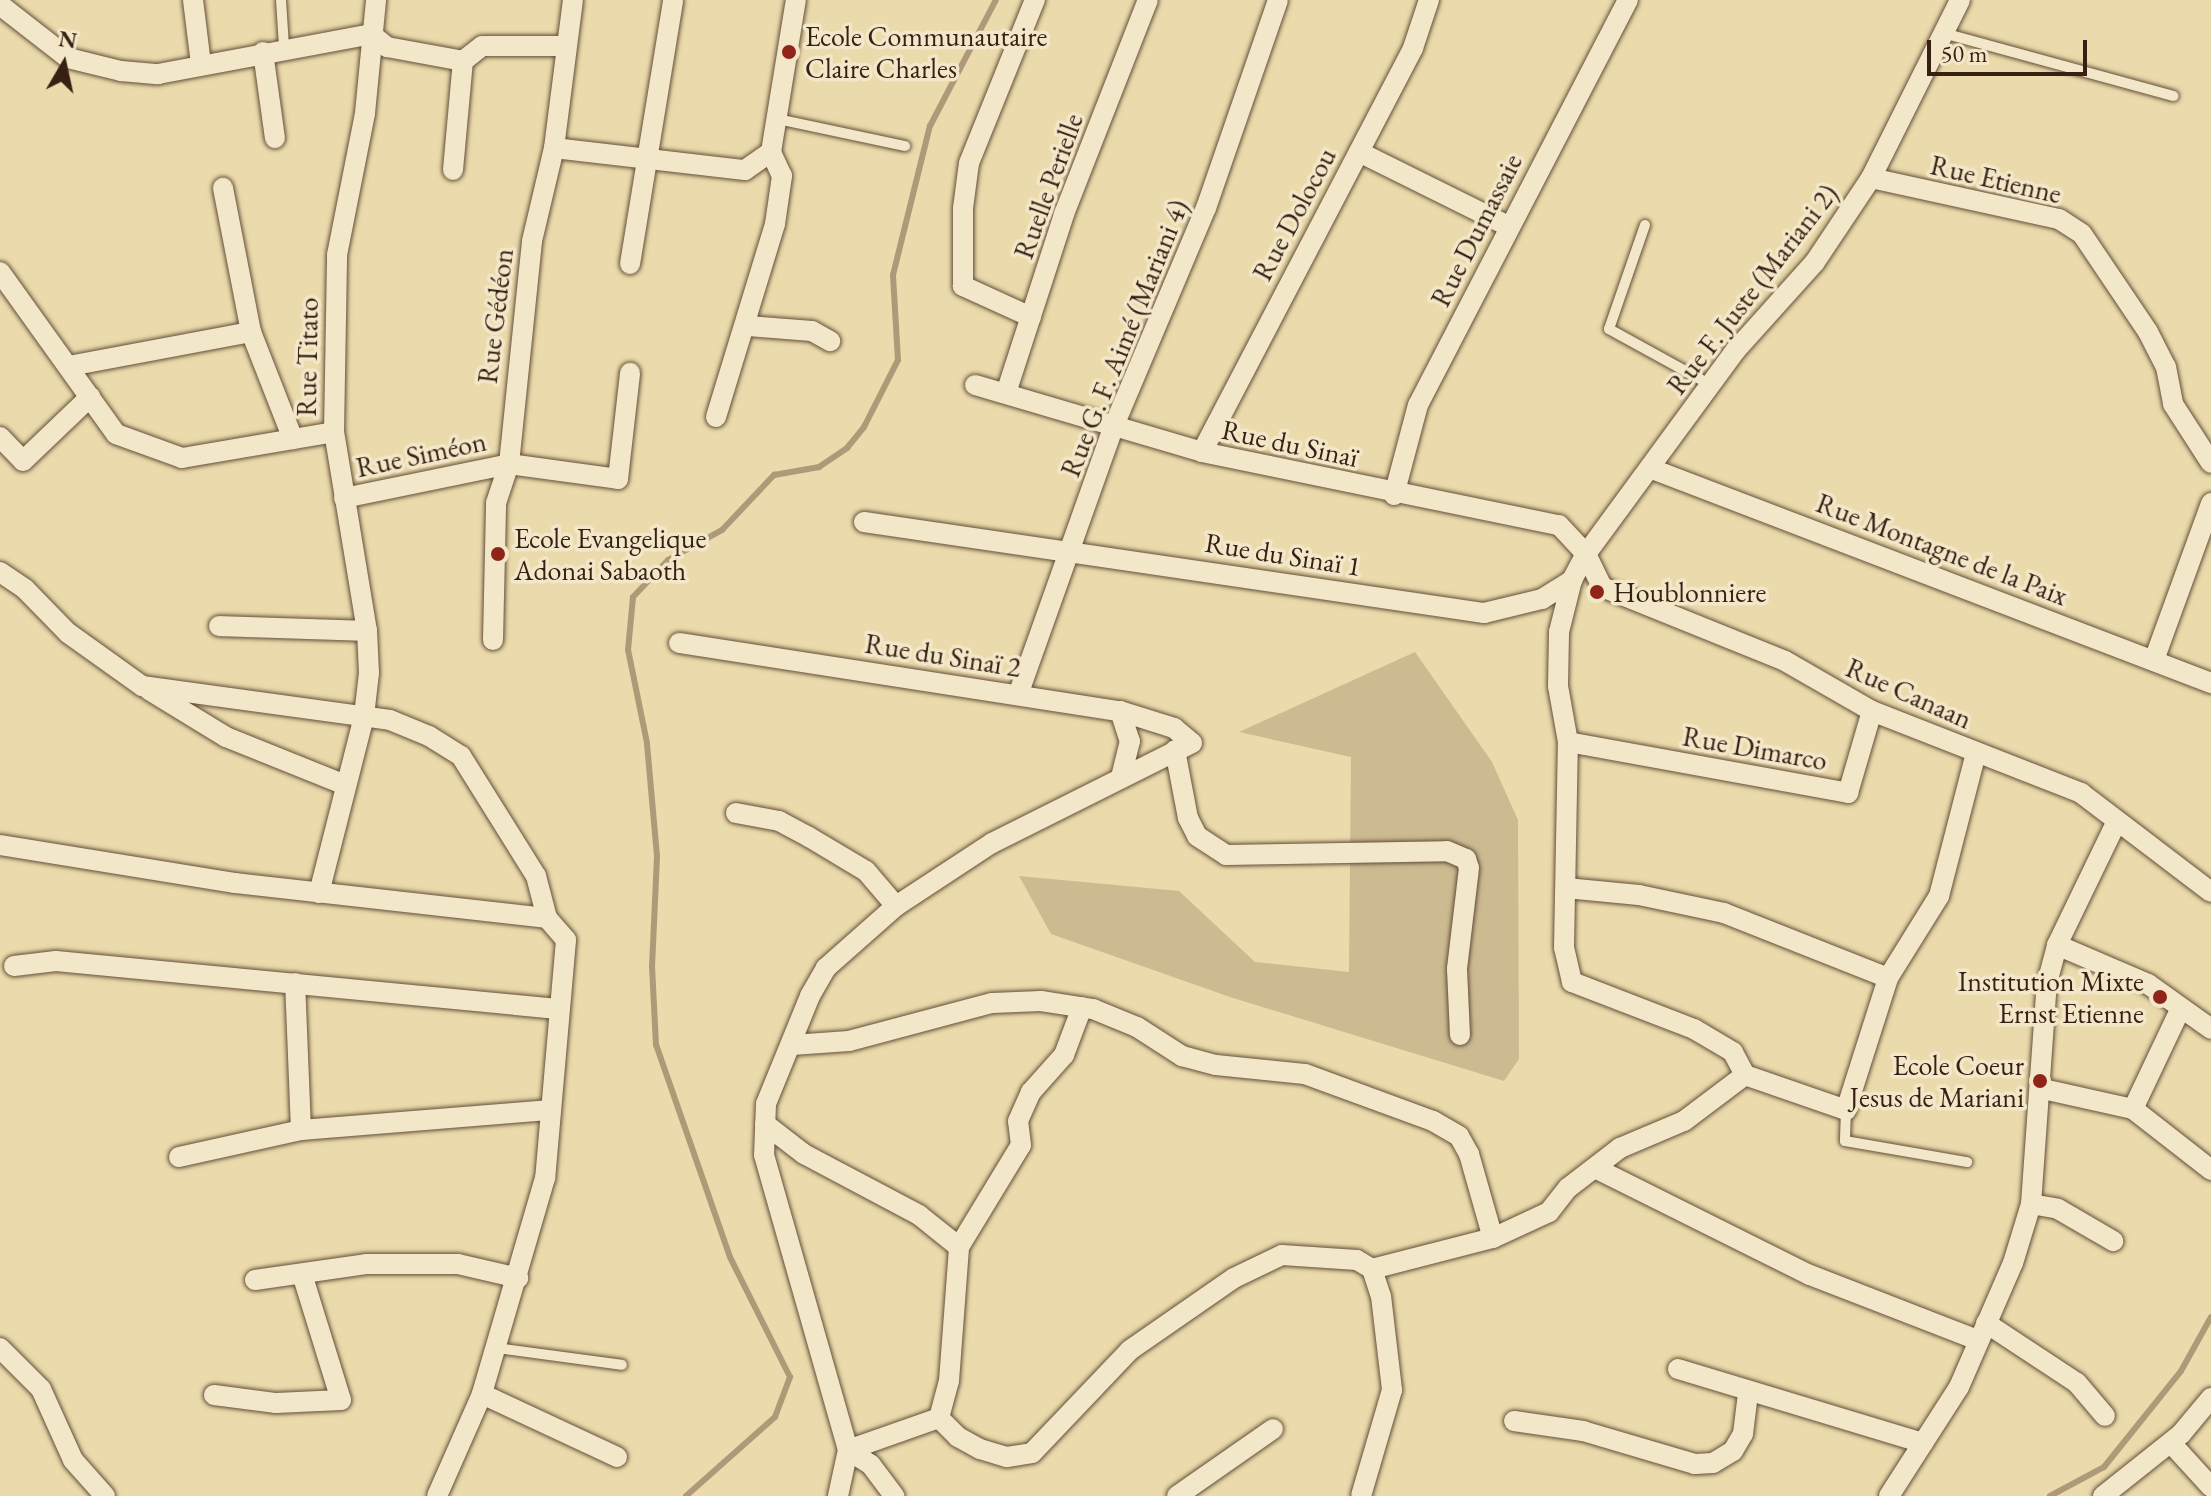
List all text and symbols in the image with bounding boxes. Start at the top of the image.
place label: Ecole Communautaire Claire Charles [805,19,1047,85]
north arrow [24,24,104,104]
text: N [57,24,79,56]
scale bar [1931,24,2091,74]
text: 50 m [1941,38,1988,69]
marker: Ecole Communautaire Claire Charles [780,43,798,61]
street label: Ruelle Perielle [1006,109,1090,263]
street label: Rue Dolocou [1245,142,1343,286]
street label: Rue Dumassaie [1423,148,1529,312]
street label: Rue Etienne [1927,148,2065,210]
street label: Rue F. Juste (Mariani 2) [1659,177,1845,401]
street label: Rue G. F. Aimé (Mariani 4) [1053,194,1195,482]
street label: Rue Gédéon [470,247,520,385]
street label: Rue Titato [289,297,325,417]
street label: Rue du Sinaï [1219,412,1361,474]
street label: Rue Siméon [353,424,489,484]
street label: Rue Montagne de la Paix [1812,486,2072,612]
place label: Ecole Evangelique Adonai Sabaoth [514,521,706,587]
street label: Rue du Sinaï 1 [1203,525,1363,583]
marker: Ecole Evangelique Adonai Sabaoth [489,545,507,563]
place label: Houblonniere [1613,575,1766,609]
marker: Houblonniere [1588,583,1606,601]
street label: Rue du Sinaï 2 [863,626,1023,684]
street label: Rue Canaan [1841,650,1977,736]
street label: Rue Dimarco [1680,719,1830,777]
place label: Institution Mixte Ernst Etienne [1958,964,2144,1030]
marker: Institution Mixte Ernst Etienne [2151,988,2169,1006]
place label: Ecole Coeur Jesus de Mariani [1850,1048,2024,1114]
marker: Ecole Coeur Jesus de Mariani [2031,1072,2049,1090]

